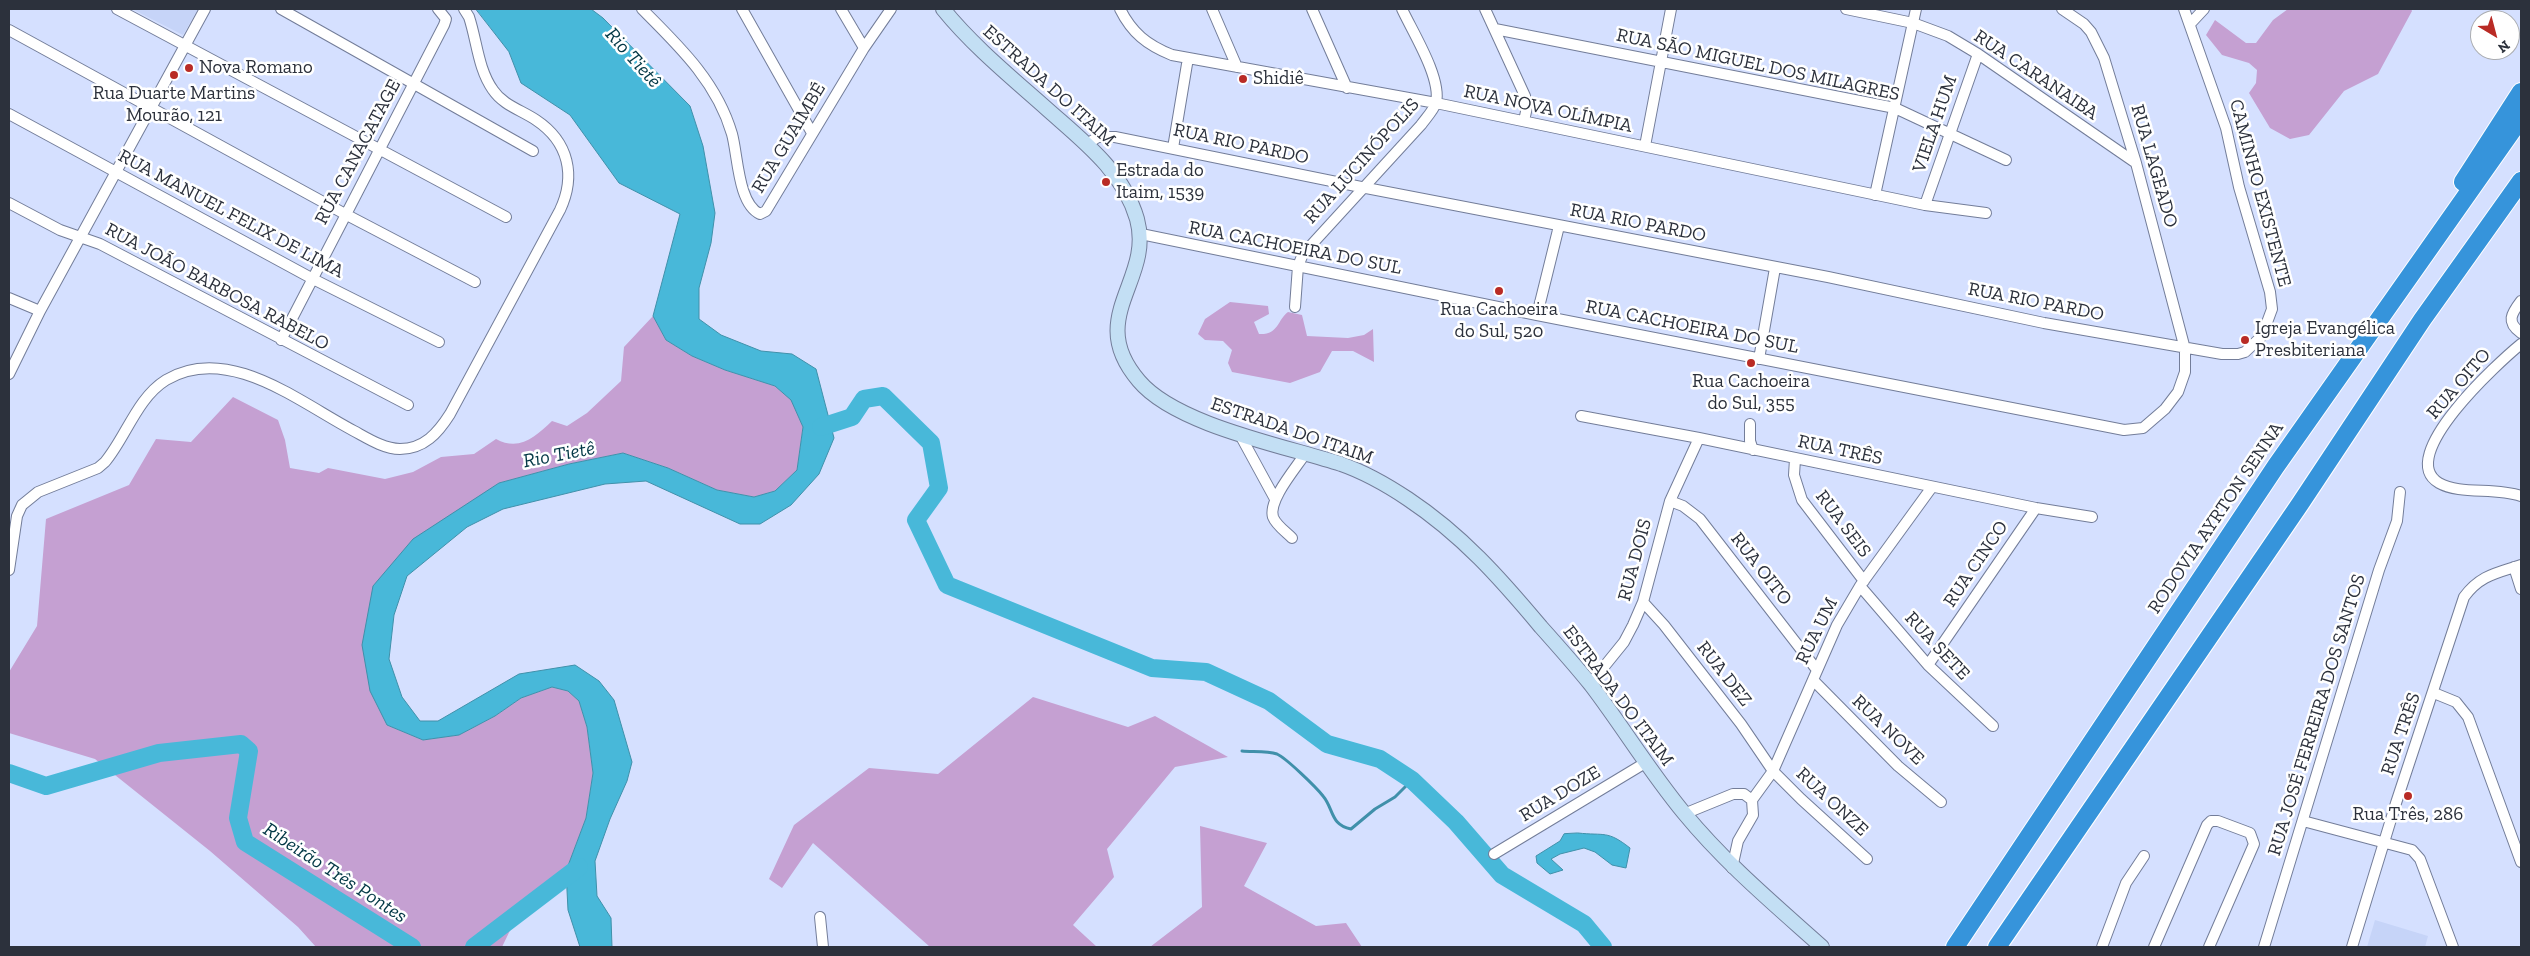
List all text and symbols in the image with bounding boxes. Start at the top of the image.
north arrow [2470,10,2520,60]
street label: ESTRADA DO ITAIM [978,21,1120,151]
water label: Rio Tietê [600,23,666,93]
street label: RUA SÃO MIGUEL DOS MILAGRES [1614,24,1902,106]
street label: RUA CARANAIBA [1970,25,2102,125]
text: N [2494,37,2513,57]
place label: Nova Romano [199,57,313,79]
marker: Nova Romano [183,62,195,74]
place label: Shidiê [1253,68,1304,90]
marker: Rua Duarte Martins Mourão, 121 [168,69,180,81]
street label: VIELA HUM [1908,72,1962,176]
marker: Shidiê [1237,73,1249,85]
street label: RUA CANACATAGE [310,75,406,229]
street label: RUA GUAIMBÉ [747,79,831,197]
street label: RUA NOVA OLÍMPIA [1462,80,1634,138]
place label: Rua Duarte Martins Mourão, 121 [93,83,255,127]
street label: RUA LUCINÓPOLIS [1300,93,1424,229]
street label: CAMINHO EXISTENTE [2224,97,2296,289]
street label: RUA LAGEADO [2126,102,2182,230]
street label: RUA RIO PARDO [1171,119,1311,169]
street label: RUA MANUEL FELIX DE LIMA [114,145,348,283]
place label: Estrada do Itaim, 1539 [1116,160,1204,204]
marker: Estrada do Itaim, 1539 [1100,176,1112,188]
street label: RUA RIO PARDO [1568,199,1708,247]
street label: RUA CACHOEIRA DO SUL [1187,216,1403,280]
street label: RUA JOÃO BARBOSA RABELO [101,218,333,356]
street label: RUA RIO PARDO [1966,278,2106,326]
marker: Rua Cachoeira do Sul, 520 [1493,285,1505,297]
street label: RUA CACHOEIRA DO SUL [1584,295,1800,359]
place label: Rua Cachoeira do Sul, 520 [1440,299,1558,343]
place label: Igreja Evangélica Presbiteriana [2255,318,2395,362]
marker: Igreja Evangélica Presbiteriana [2239,334,2251,346]
street label: RUA OITO [2422,344,2496,424]
marker: Rua Cachoeira do Sul, 355 [1745,357,1757,369]
place label: Rua Cachoeira do Sul, 355 [1692,371,1810,415]
street label: ESTRADA DO ITAIM [1208,393,1376,469]
street label: RODOVIA AYRTON SENNA [2143,418,2289,618]
street label: RUA TRÊS [1796,430,1884,470]
water label: Rio Tietê [521,436,597,474]
street label: RUA SEIS [1810,486,1876,562]
street label: RUA DOIS [1613,516,1657,604]
street label: RUA CINCO [1939,516,2013,612]
street label: RUA OITO [1725,528,1797,610]
street label: RUA JOSÉ FERREIRA DOS SANTOS [2263,571,2371,859]
street label: RUA UM [1791,594,1843,668]
street label: RUA SETE [1900,607,1974,685]
street label: ESTRADA DO ITAIM [1558,621,1678,771]
street label: RUA DEZ [1692,637,1756,711]
street label: RUA NOVE [1847,690,1929,770]
street label: RUA TRÊS [2376,690,2426,778]
street label: RUA DOZE [1515,761,1605,827]
street label: RUA ONZE [1791,763,1873,841]
marker: Rua Três, 286 [2402,790,2414,802]
place label: Rua Três, 286 [2353,804,2463,826]
water label: Ribeirão Três Pontes [259,818,411,928]

